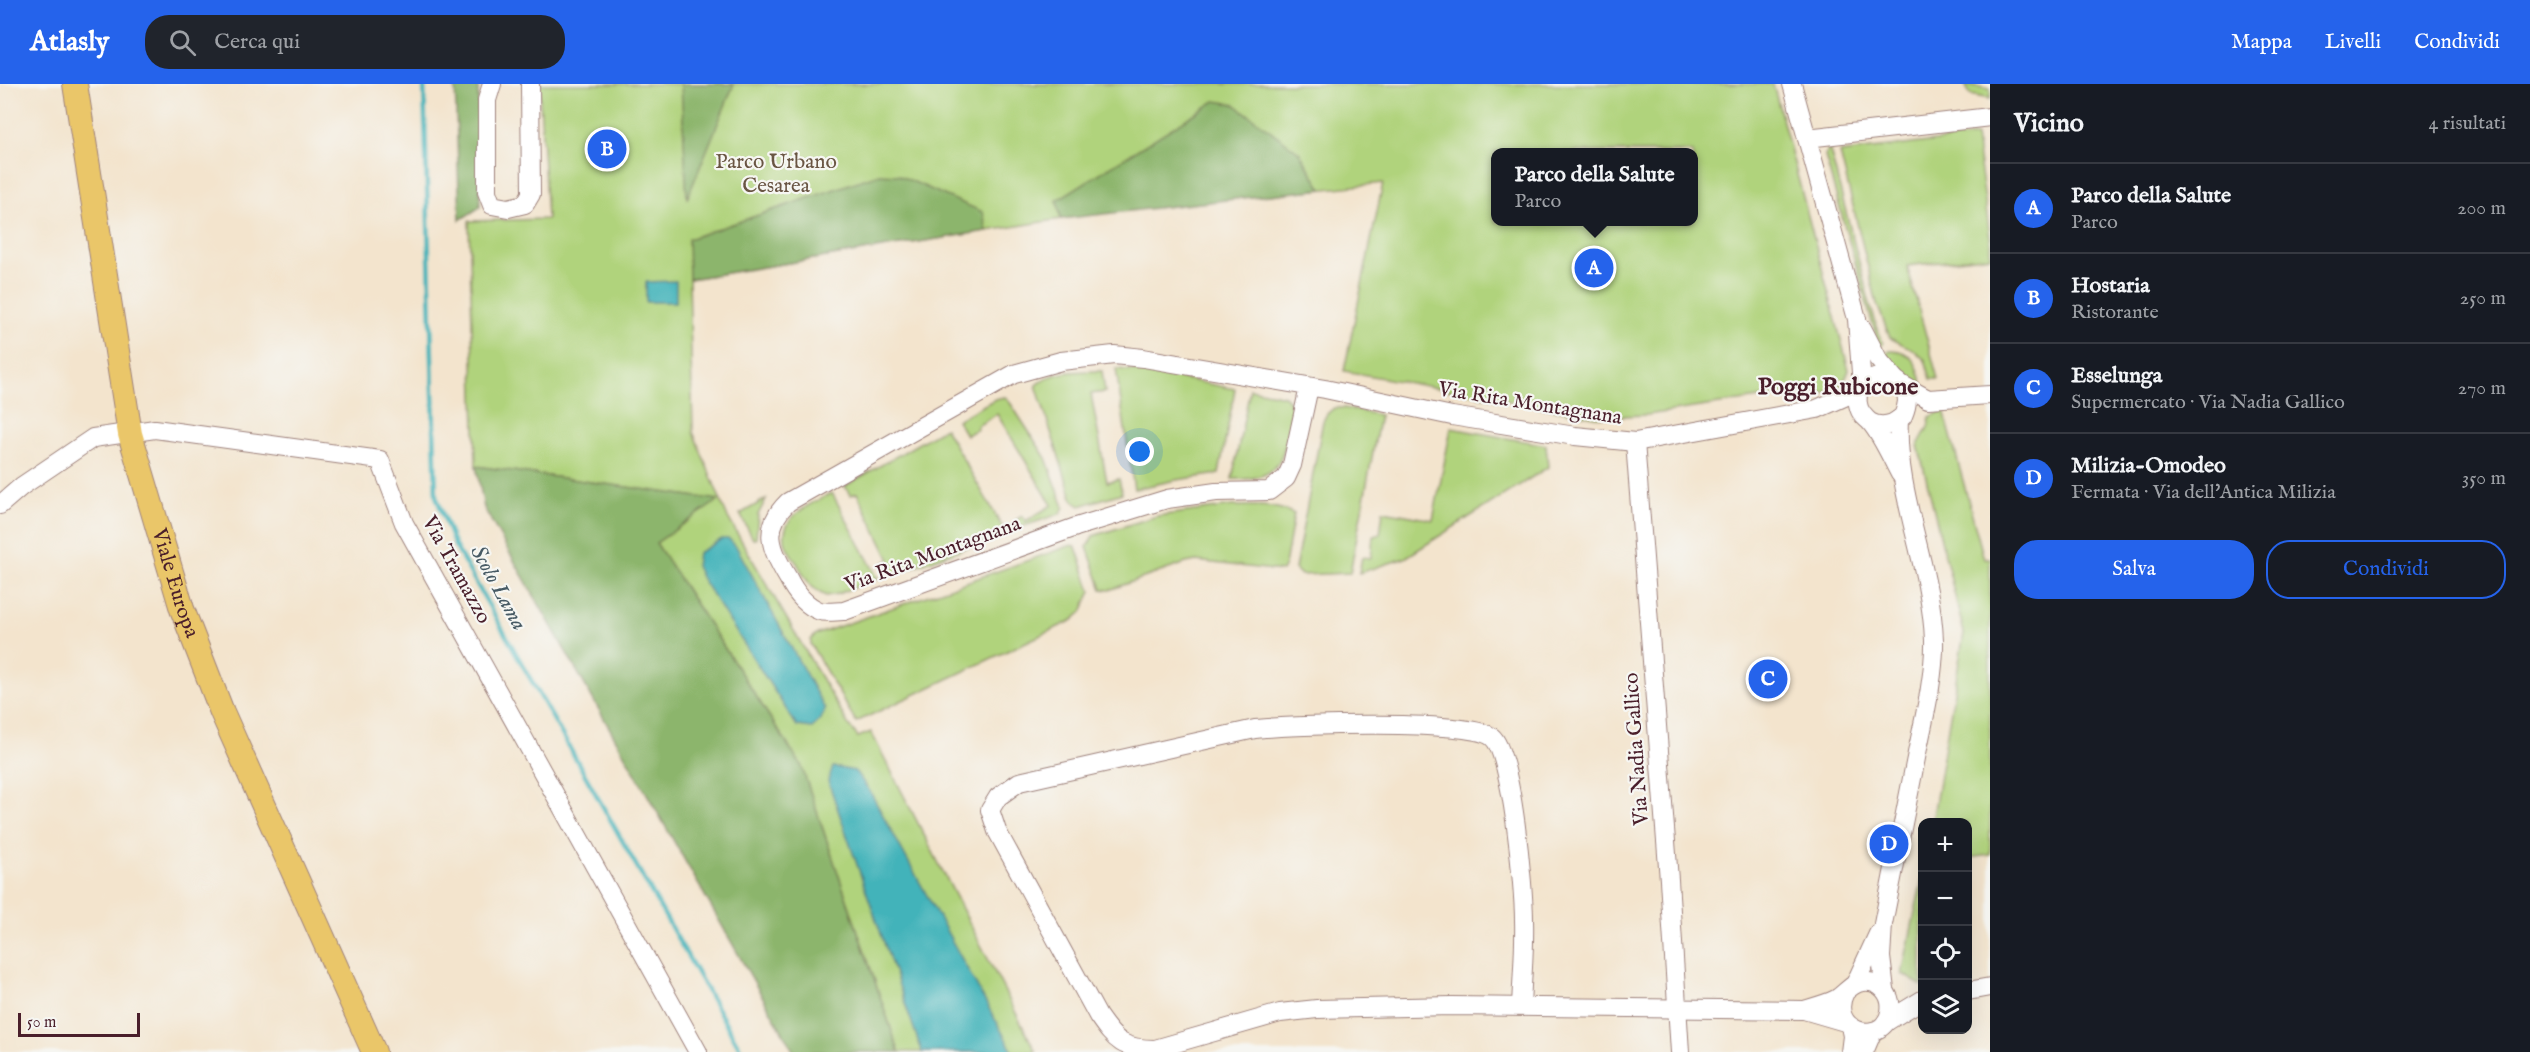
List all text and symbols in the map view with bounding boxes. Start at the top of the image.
search box [145,15,565,69]
text: Atlasly [30,25,109,60]
icon: search [166,26,199,59]
text: Cerca qui [214,28,300,56]
text: Mappa [2231,29,2292,56]
text: Livelli [2325,29,2381,56]
text: Condividi [2414,29,2500,56]
text: Vicino [2014,107,2084,140]
text: 4 risultati [2429,111,2506,136]
pin: B [588,126,626,172]
popup [1491,148,1698,226]
park label: Parco Urbano Cesarea [715,149,837,200]
text: Parco della Salute [1514,161,1675,189]
text: Parco della Salute [2071,182,2231,210]
text: Parco [1514,189,1561,214]
text: A [2027,196,2040,221]
text: 200 m [2457,196,2506,221]
text: Parco [2071,210,2118,235]
pin: A [1574,246,1614,291]
text: Hostaria [2071,272,2150,300]
text: B [2027,286,2040,311]
text: 250 m [2460,286,2506,311]
text: Ristorante [2071,300,2159,325]
text: Esselunga [2071,362,2162,390]
district label: Poggi Rubicone [1758,372,1918,403]
street label: Via Rita Montagnana [1435,376,1625,432]
text: C [2026,376,2041,401]
text: 270 m [2458,376,2506,401]
text: Supermercato · Via Nadia Gallico [2071,390,2345,415]
your location [1125,437,1154,466]
text: Milizia-Omodeo [2071,452,2226,480]
text: D [2025,466,2042,491]
text: 350 m [2462,466,2506,491]
text: Fermata · Via dell'Antica Milizia [2071,480,2336,505]
street label: Via Tramazzo [415,510,497,629]
street label: Via Rita Montagnana [840,510,1026,600]
street label: Viale Europa [145,524,206,643]
button: Salva [2014,540,2254,599]
button: Condividi [2266,540,2506,599]
water label: Scolo Lama [463,541,533,636]
pin: C [1748,656,1788,702]
street label: Via Nadia Gallico [1618,672,1656,827]
map controls [1918,818,1972,1034]
button: + [1918,818,1972,872]
pin: D [1870,822,1908,867]
button: − [1918,872,1972,926]
button: locate [1918,926,1972,980]
button: layers [1918,980,1972,1034]
scale bar [18,1010,140,1038]
text: 50 m [27,1013,56,1033]

